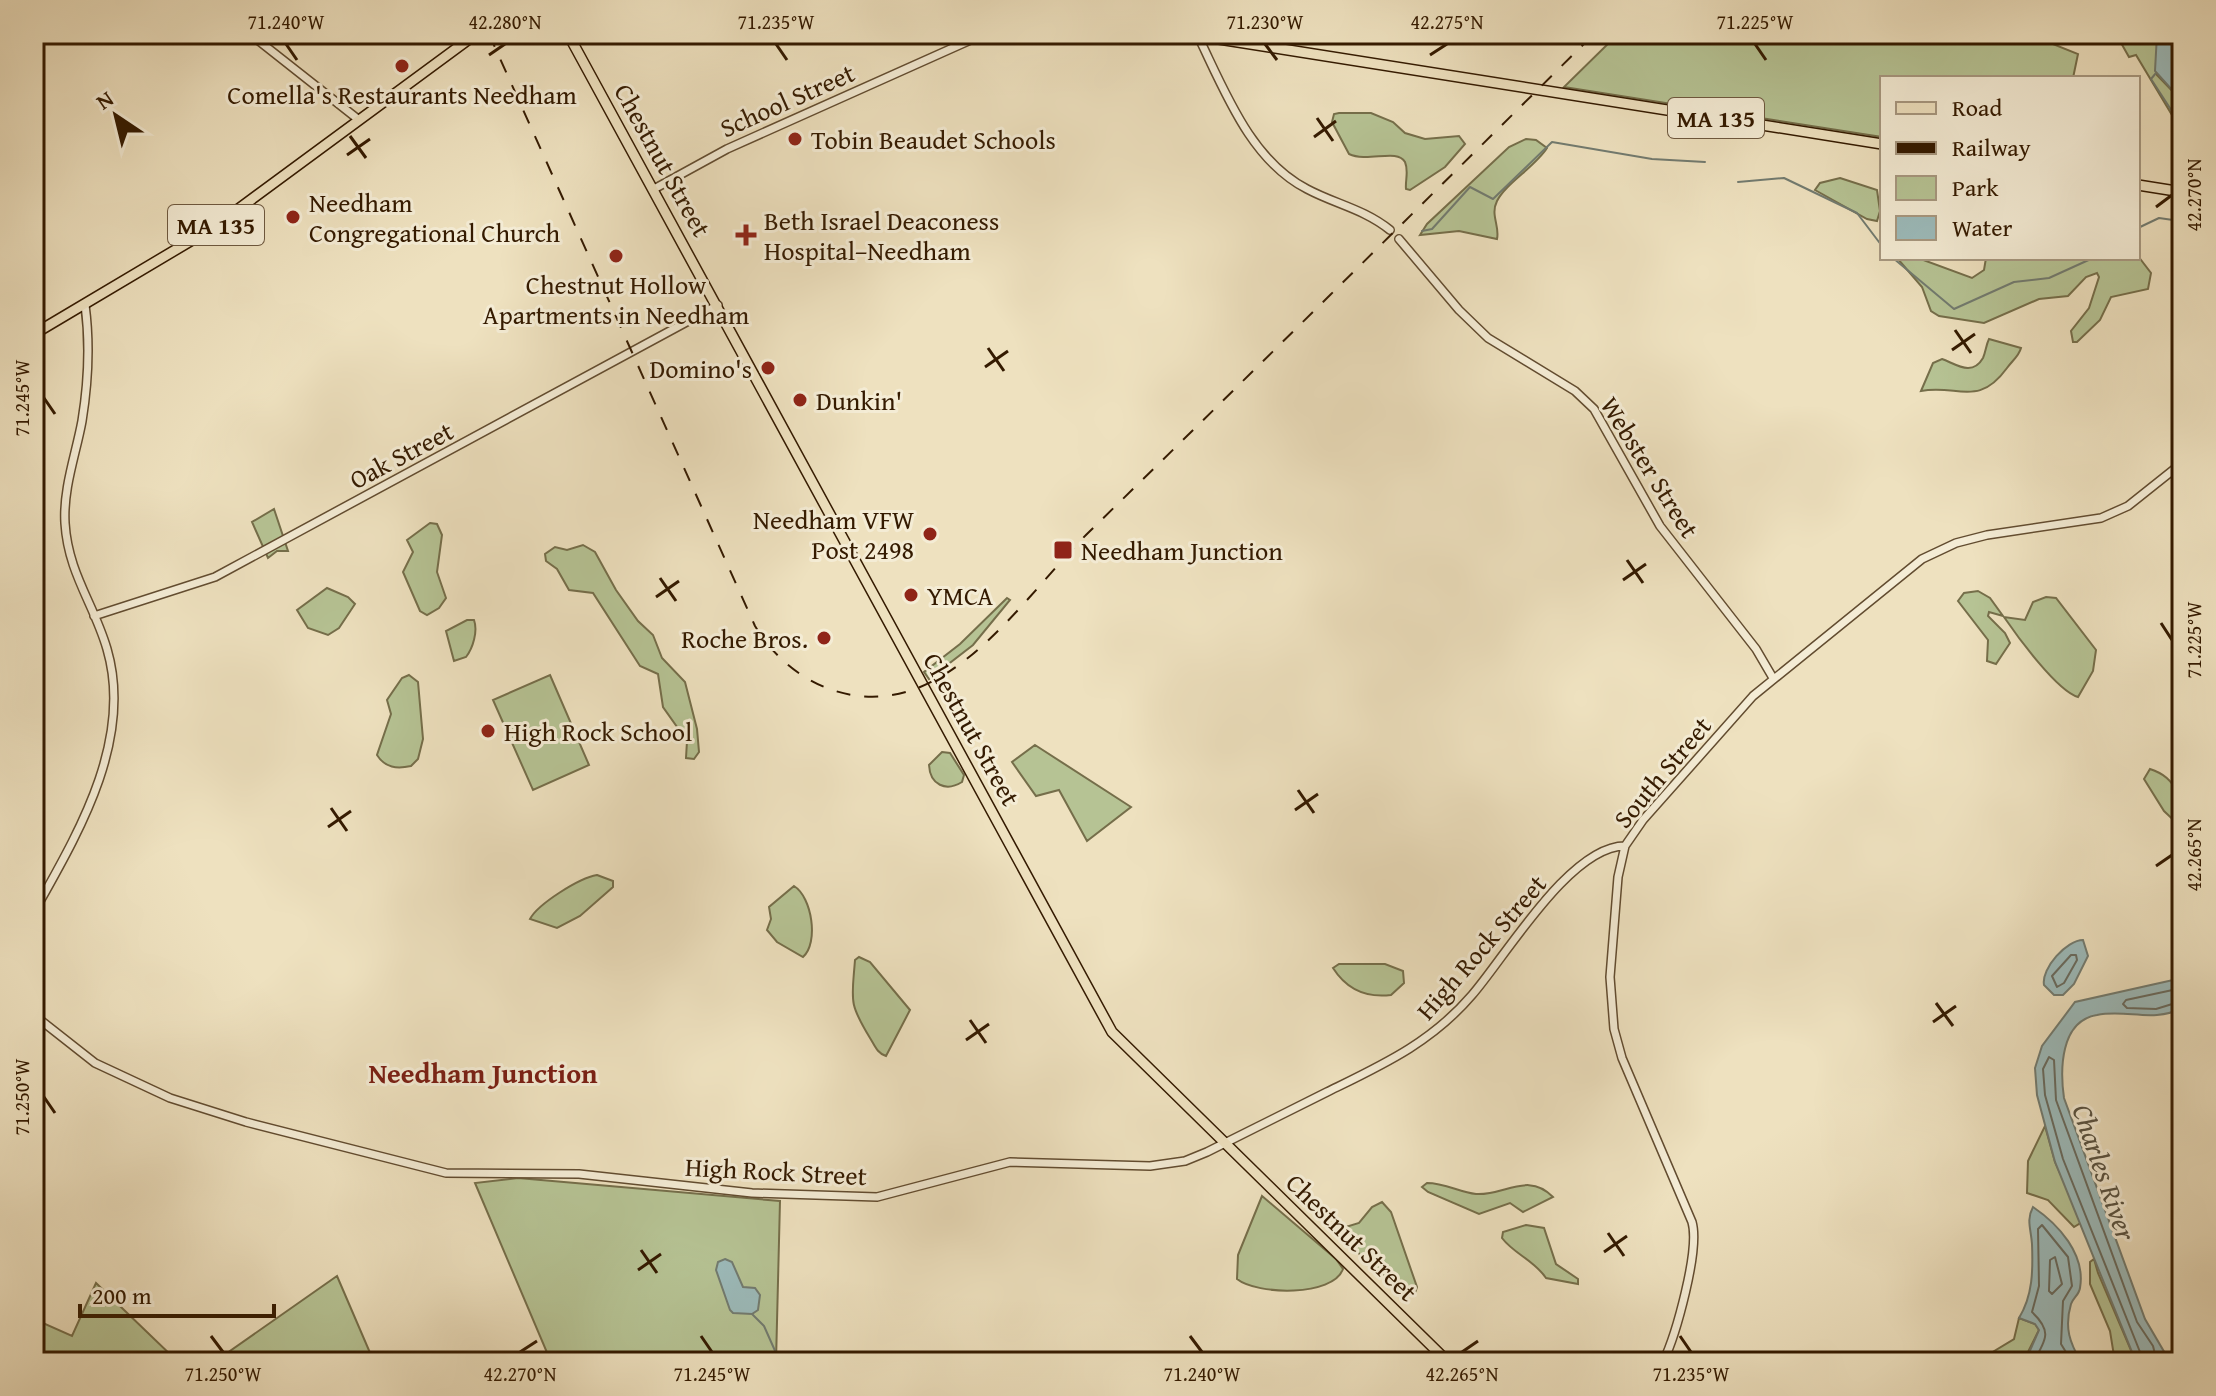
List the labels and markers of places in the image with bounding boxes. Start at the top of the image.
marker: Comella's Restaurants Needham [393,57,411,75]
place label: Comella's Restaurants Needham [227,75,577,114]
place label: Tobin Beaudet Schools [811,120,1056,159]
marker: Tobin Beaudet Schools [786,130,804,148]
place label: Needham Congregational Church [309,183,561,252]
place label: Beth Israel Deaconess Hospital–Needham [764,201,999,270]
marker: Needham Congregational Church [284,208,302,226]
marker: Beth Israel Deaconess Hospital–Needham [735,224,757,246]
marker: Chestnut Hollow Apartments in Needham [607,247,625,265]
place label: Chestnut Hollow Apartments in Needham [483,265,749,334]
place label: Domino's [650,349,752,388]
marker: Domino's [759,359,777,377]
place label: Dunkin' [816,381,902,420]
marker: Dunkin' [791,391,809,409]
place label: Needham VFW Post 2498 [753,500,914,569]
marker: Needham VFW Post 2498 [921,525,939,543]
place label: Needham Junction [1081,531,1283,570]
marker: Needham Junction [1052,539,1074,561]
place label: YMCA [927,576,993,615]
marker: YMCA [902,586,920,604]
place label: Roche Bros. [681,619,808,658]
marker: Roche Bros. [815,629,833,647]
place label: High Rock School [504,712,692,751]
marker: High Rock School [479,722,497,740]

